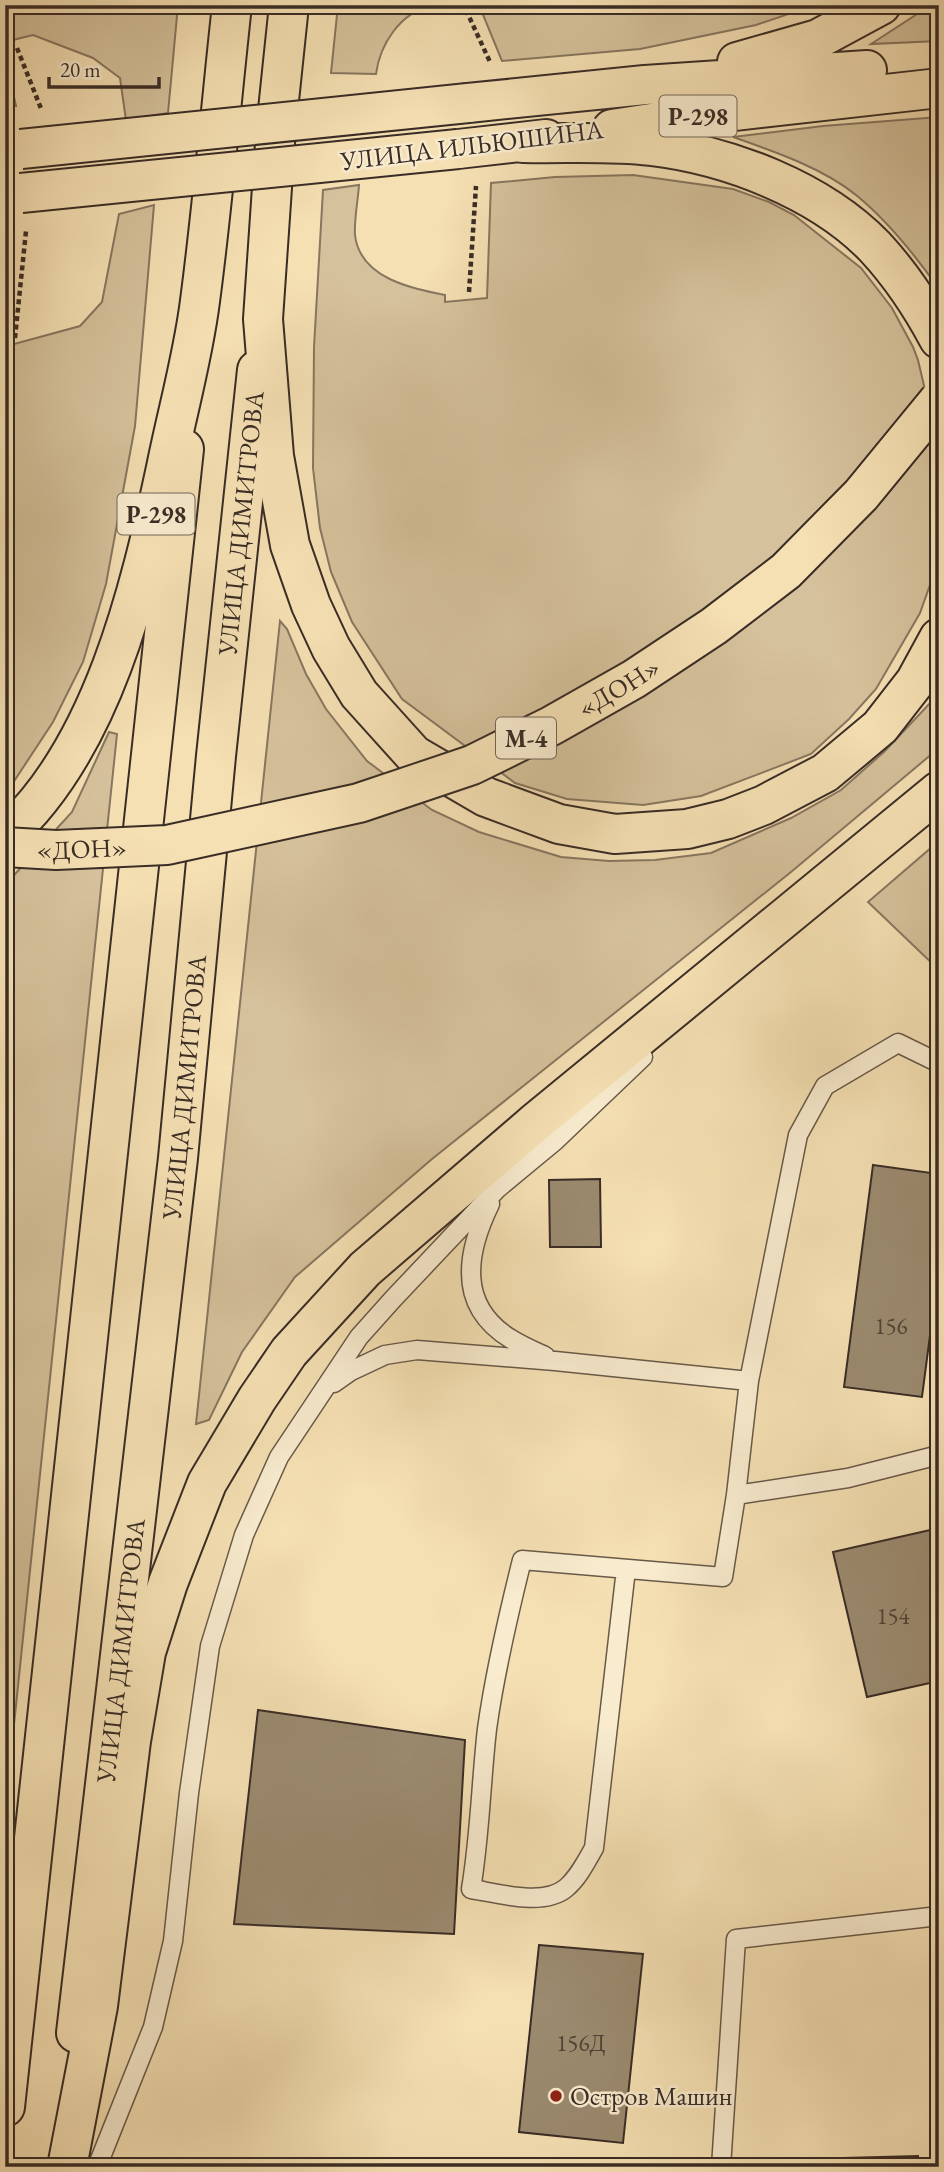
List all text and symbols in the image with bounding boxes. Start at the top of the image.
scale bar [49,46,159,90]
text: 20 m [60,56,101,83]
road number: Р-298 [660,96,736,136]
street label: УЛИЦА ИЛЬЮШИНА [338,112,606,178]
street label: УЛИЦА ДИМИТРОВА [210,388,272,658]
road number: Р-298 [118,494,194,534]
street label: «ДОН» [571,650,666,725]
road number: М-4 [496,718,556,758]
street label: «ДОН» [36,830,128,867]
street label: УЛИЦА ДИМИТРОВА [154,952,214,1222]
house number: 156 [874,1311,908,1341]
street label: УЛИЦА ДИМИТРОВА [88,1516,153,1786]
house number: 154 [876,1601,911,1631]
house number: 156Д [556,2028,606,2058]
place label: Остров Машин [570,2079,732,2113]
marker: Остров Машин [548,2088,564,2104]

